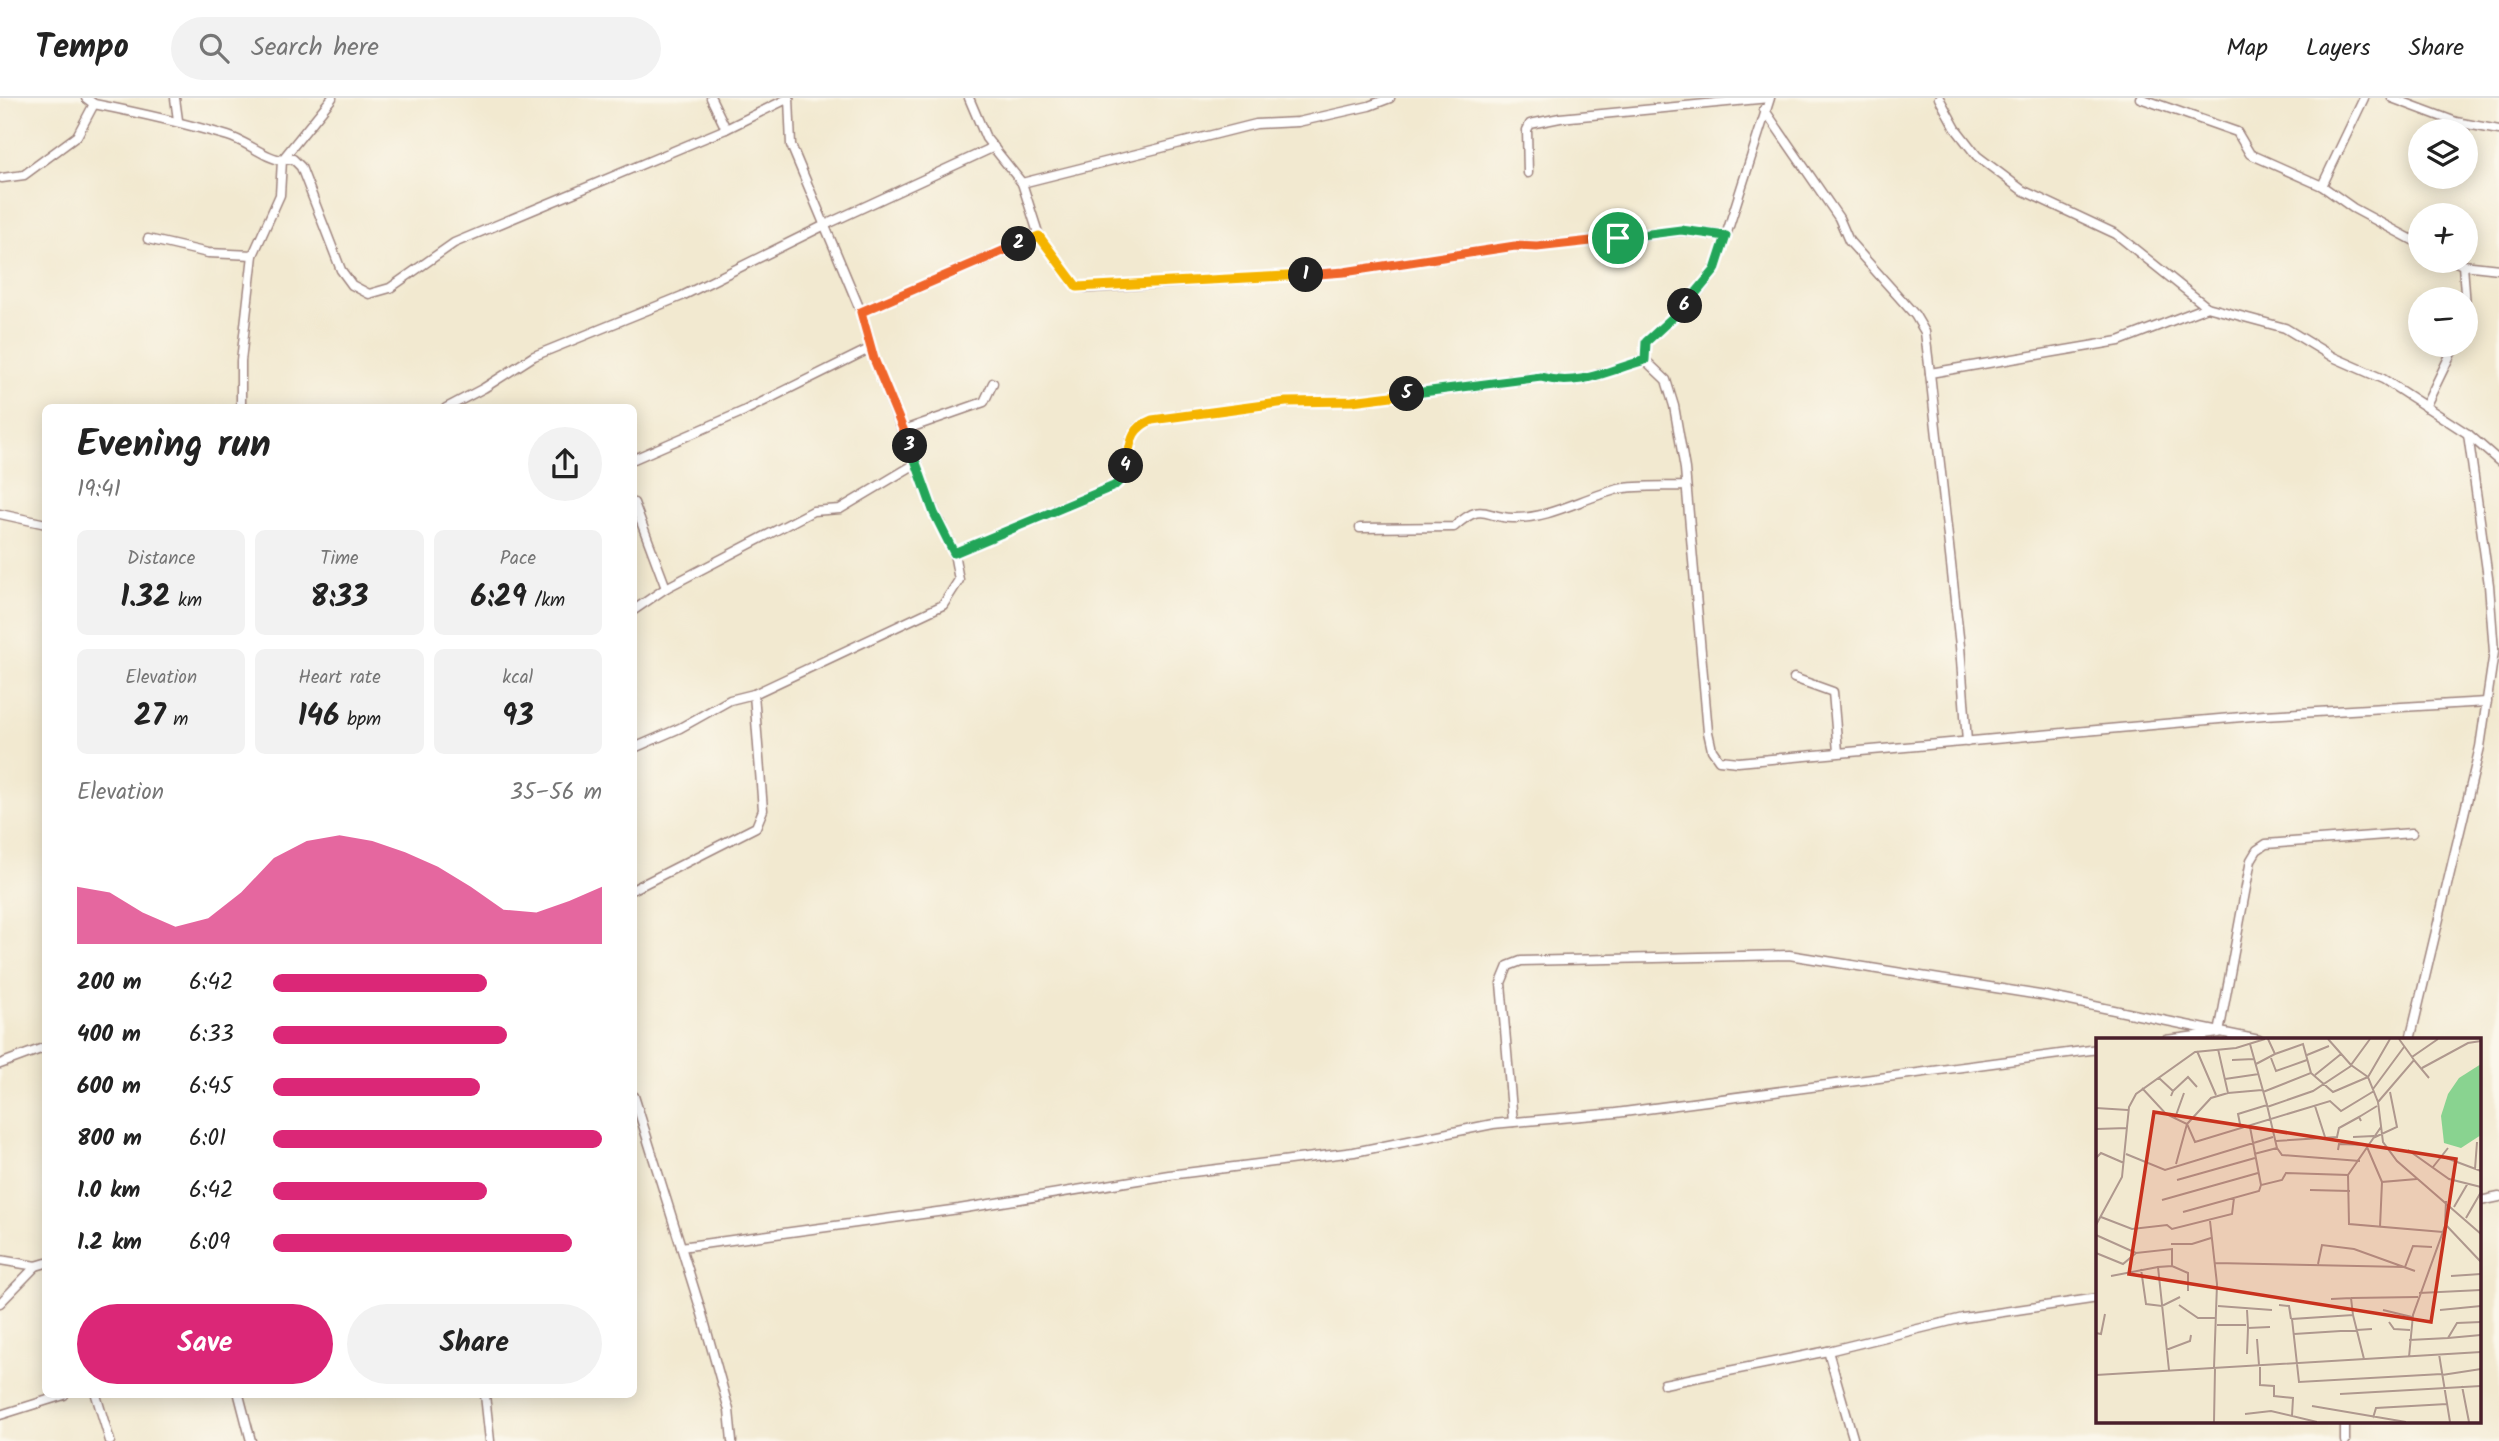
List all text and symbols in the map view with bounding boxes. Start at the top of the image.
search box [171,17,661,80]
text: Tempo [35,22,129,75]
text: Search here [251,27,379,69]
icon: search [195,29,233,67]
text: Map [2226,29,2268,68]
text: Layers [2306,29,2370,68]
text: Share [2408,29,2464,68]
map controls [2408,119,2478,357]
button: layers [2408,119,2478,189]
button: + [2408,203,2478,273]
pin [1588,208,1648,268]
icon: arrive [1599,219,1637,257]
pin: 2 [1002,226,1036,262]
text: 2 [1013,228,1024,258]
pin: 1 [1288,258,1324,292]
text: 1 [1303,259,1308,289]
button: − [2408,287,2478,357]
pin: 6 [1668,288,1702,324]
text: 6 [1679,290,1690,320]
pin: 5 [1390,376,1424,412]
text: 5 [1402,378,1411,408]
text: Evening run [77,416,271,476]
button: share [528,427,602,501]
pin: 3 [892,428,928,464]
text: 3 [904,430,915,460]
pin: 4 [1108,448,1144,484]
text: 4 [1120,450,1131,480]
text: 19:41 [77,472,121,508]
text: Distance [127,544,195,574]
text: Time [320,544,359,574]
text: Pace [500,544,536,574]
text: 1.32 [120,574,170,622]
text: 8:33 [311,574,368,622]
text: 6:29 [470,574,527,622]
text: km [170,586,202,616]
text: /km [527,586,565,616]
text: Elevation [125,663,197,693]
text: Heart rate [298,663,381,693]
text: kcal [502,663,533,693]
text: 27 [134,693,166,741]
text: 146 [298,693,339,741]
text: 93 [502,693,534,741]
text: m [166,705,188,735]
text: bpm [339,705,381,735]
text: Elevation [77,775,164,811]
text: 35–56 m [510,775,602,811]
text: 200 m [77,965,142,1001]
text: 6:42 [189,965,233,1001]
text: 400 m [77,1017,141,1053]
text: 6:33 [189,1017,234,1053]
inset map [2096,1038,2482,1424]
text: 600 m [77,1069,141,1105]
text: 6:45 [189,1069,232,1105]
text: 800 m [77,1121,142,1157]
text: 6:01 [189,1121,226,1157]
text: 1.0 km [77,1173,140,1209]
text: 6:42 [189,1173,233,1209]
text: 1.2 km [77,1225,142,1261]
text: 6:09 [189,1225,230,1261]
button: Save [77,1304,333,1384]
button: Share [347,1304,602,1384]

